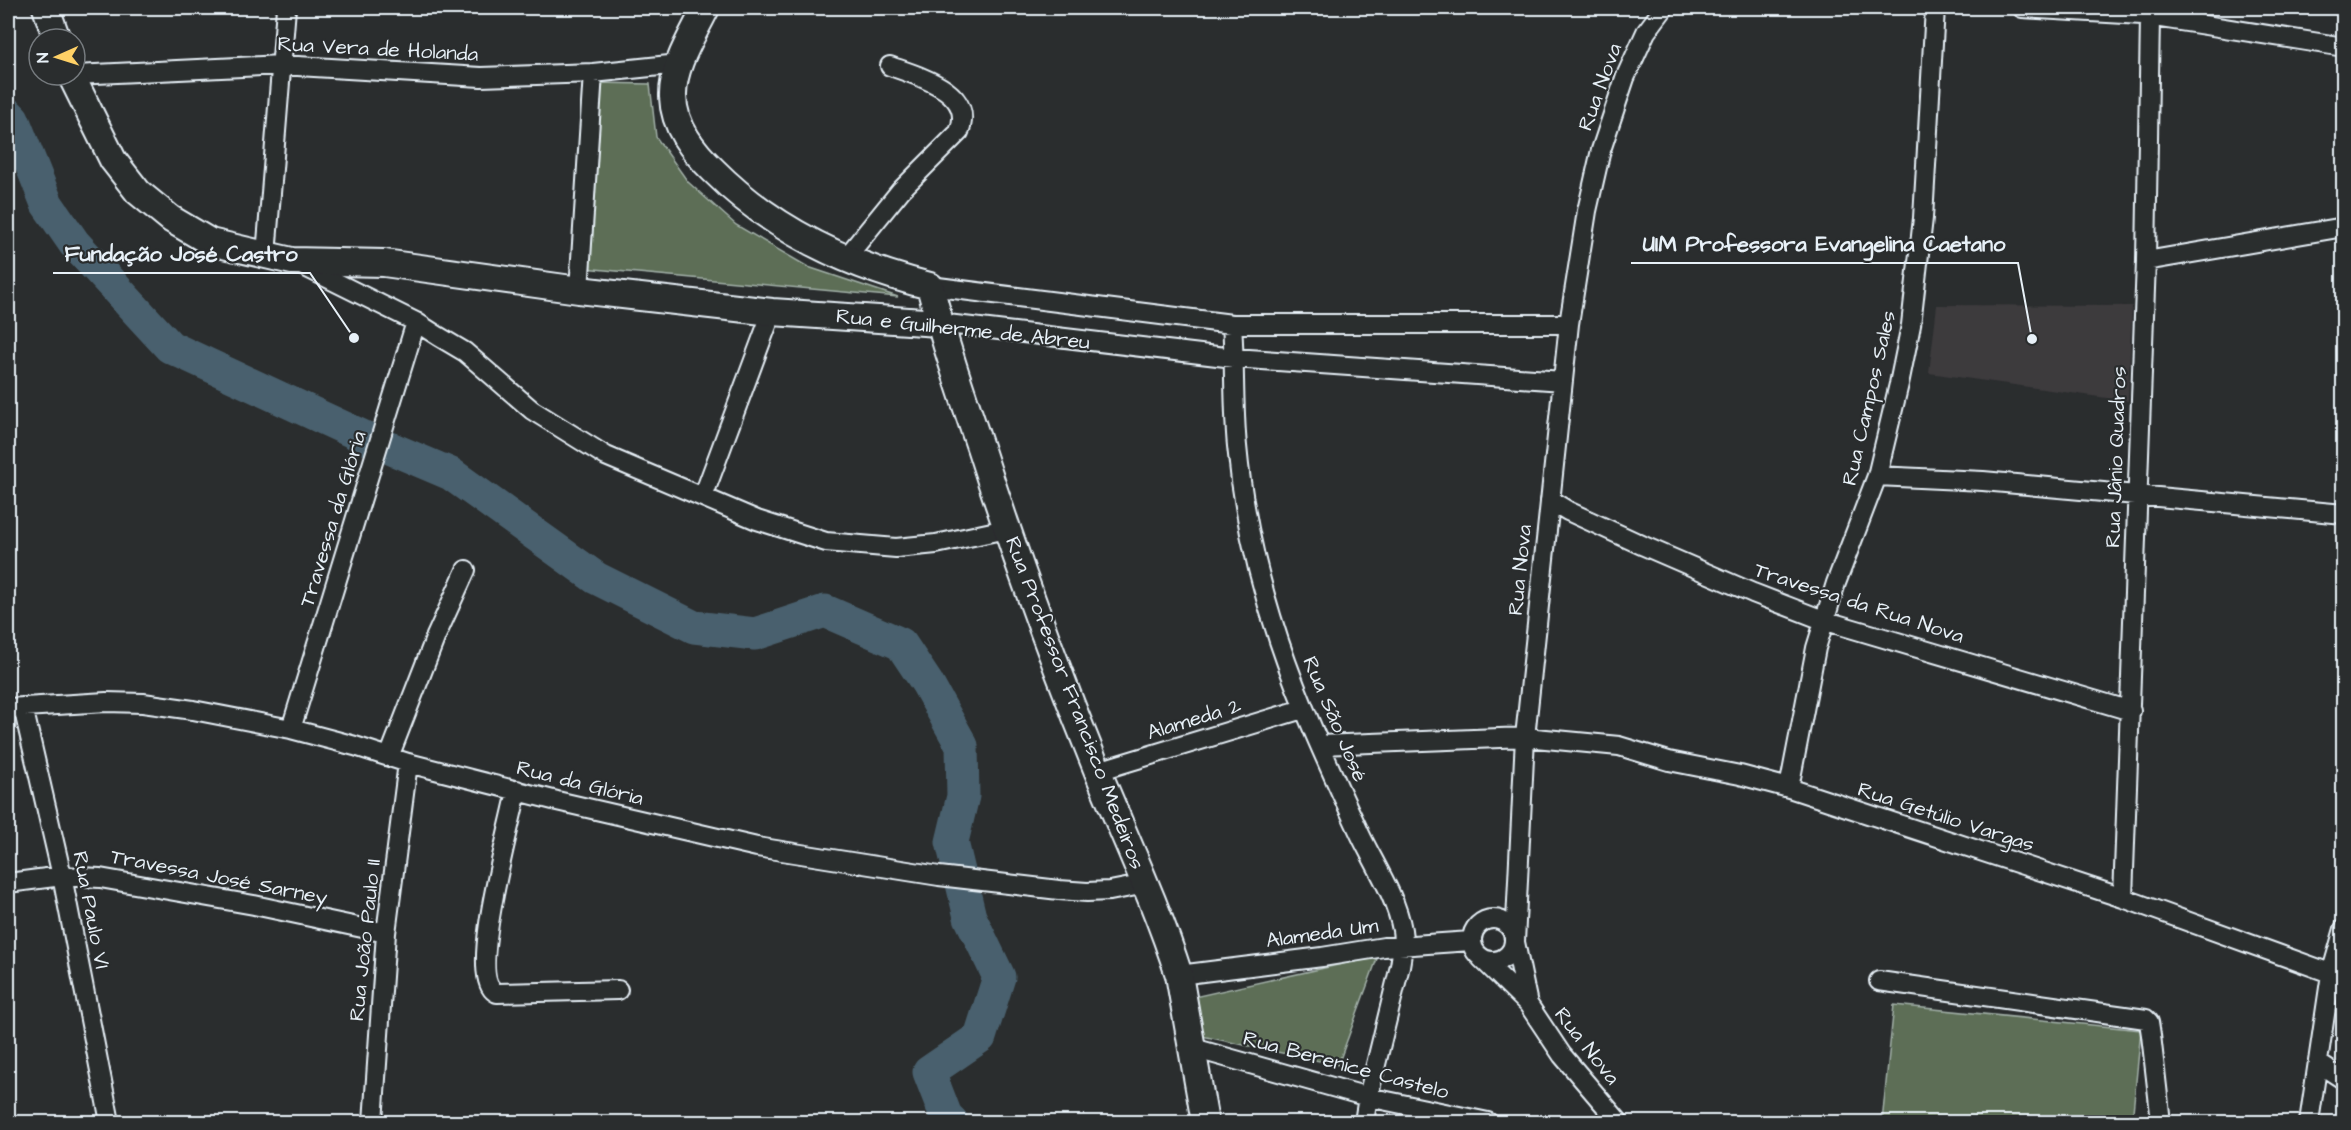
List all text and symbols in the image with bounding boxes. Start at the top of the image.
north arrow [27,27,87,87]
street label: Rua Vera de Holanda [277,29,479,69]
street label: Rua Nova [1571,39,1629,135]
text: N [32,52,54,63]
callout: UIM Professora Evangelina Caetano [1631,223,2018,263]
text: UIM Professora Evangelina Caetano [1643,229,2006,261]
callout: Fundação José Castro [53,233,310,273]
text: Fundação José Castro [64,239,298,270]
street label: Rua e Guilherme de Abreu [835,301,1092,357]
street label: Rua Campos Sales [1835,308,1904,488]
street label: Rua Jânio Quadros [2098,366,2134,548]
street label: Travessa da Glória [292,427,374,611]
street label: Rua Nova [1501,523,1539,617]
street label: Rua Professor Francisco Medeiros [998,533,1152,873]
street label: Travessa da Rua Nova [1750,555,1968,651]
street label: Rua São José [1295,652,1375,786]
street label: Alameda 2 [1143,691,1245,747]
street label: Rua da Glória [514,753,647,813]
street label: Rua Getúlio Vargas [1853,775,2038,861]
street label: Travessa José Sarney [108,842,330,914]
street label: Rua Paulo VI [65,849,117,971]
street label: Rua João Paulo II [342,857,388,1023]
street label: Alameda Um [1264,911,1381,955]
street label: Rua Nova [1547,1001,1627,1091]
street label: Rua Berenice Castelo [1240,1024,1452,1106]

